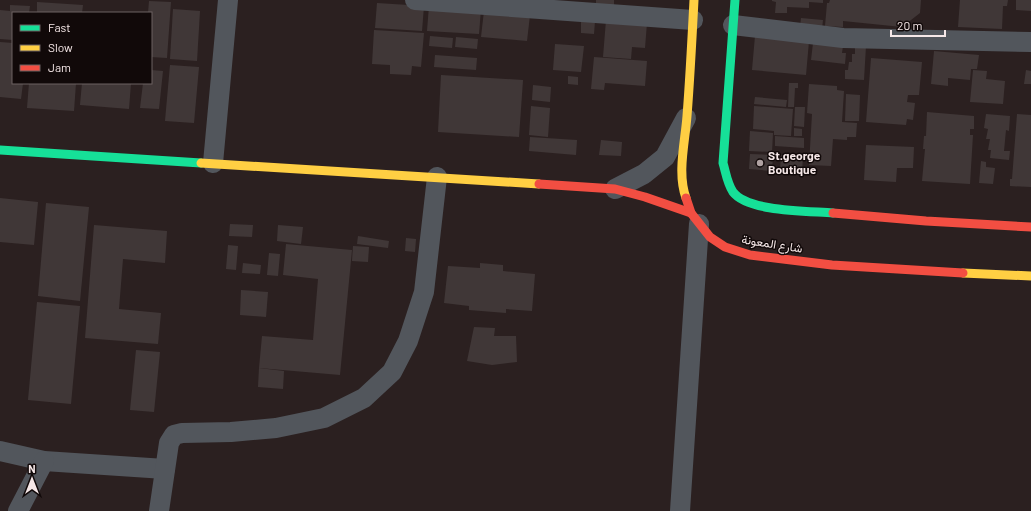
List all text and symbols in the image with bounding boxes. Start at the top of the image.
legend [12,12,152,84]
scale bar [891,12,945,38]
text: 20 m [897,18,923,32]
text: Fast [48,20,71,34]
text: Slow [48,40,73,54]
text: Jam [48,60,71,74]
place label: St.george Boutique [768,148,821,176]
marker: St.george Boutique [755,158,765,168]
street label: شارع المعونة [740,231,804,258]
north arrow [12,459,52,499]
text: N [28,462,36,475]

